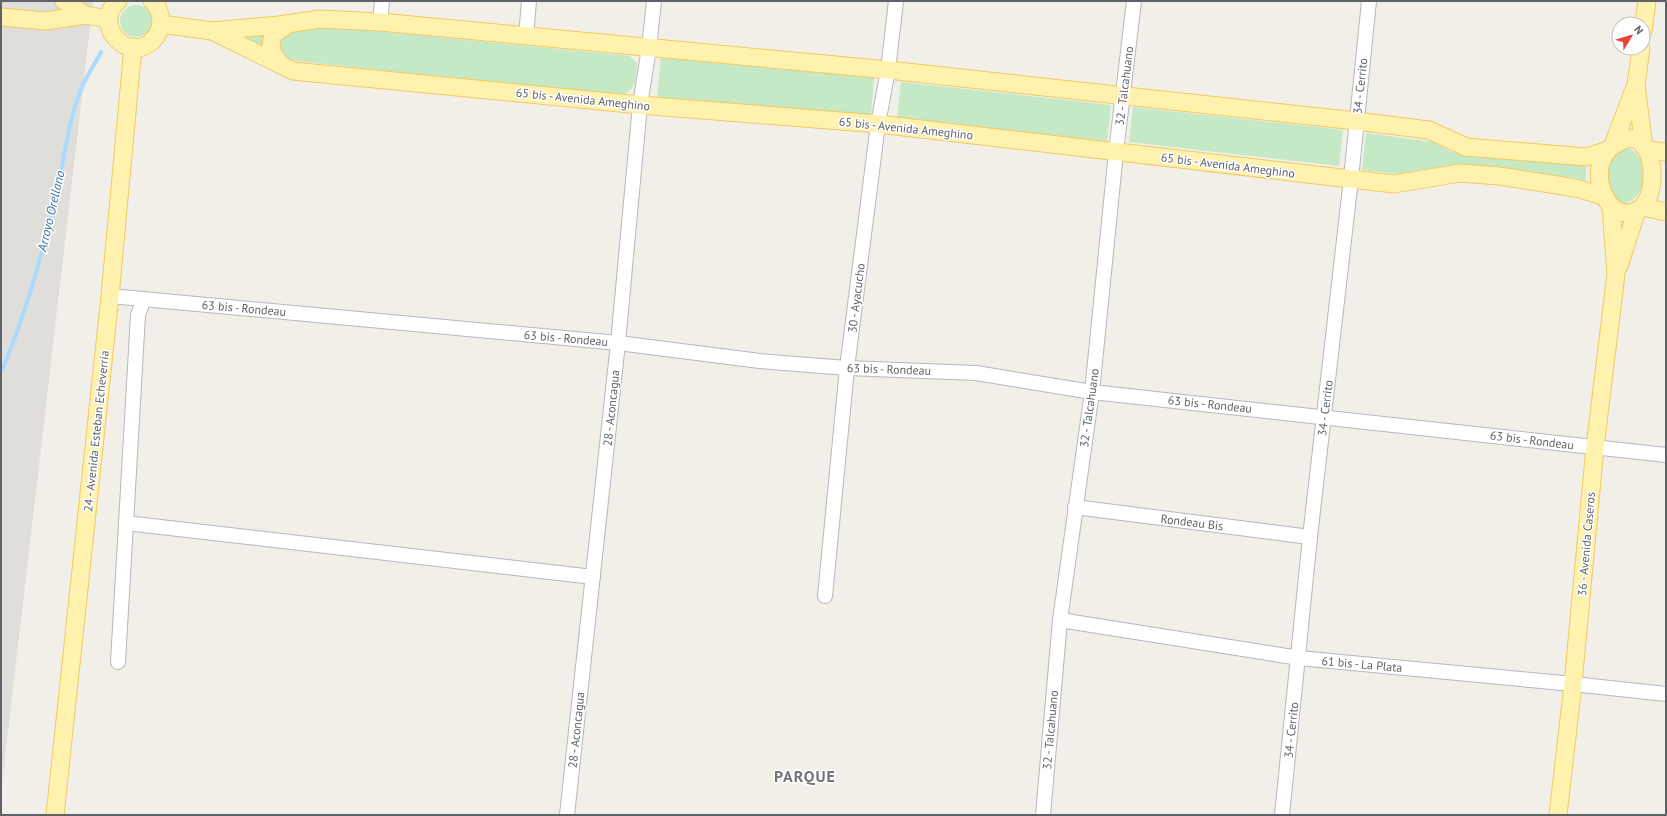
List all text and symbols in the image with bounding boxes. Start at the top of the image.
north arrow [1611,16,1651,56]
text: N [1631,23,1647,37]
street label: 32 - Talcahuano [1112,46,1136,126]
street label: 34 - Cerrito [1350,57,1370,115]
street label: 65 bis - Avenida Ameghino [515,84,651,114]
street label: 65 bis - Avenida Ameghino [838,113,974,143]
street label: 65 bis - Avenida Ameghino [1160,149,1296,181]
water label: Arroyo Orellano [33,168,69,254]
street label: 30 - Ayacucho [844,262,868,334]
street label: 63 bis - Rondeau [201,297,287,319]
street label: 63 bis - Rondeau [523,327,609,349]
street label: 24 - Avenida Esteban Echeverría [80,349,112,512]
street label: 63 bis - Rondeau [847,360,931,378]
street label: 32 - Talcahuano [1076,367,1102,449]
street label: 28 - Aconcagua [600,369,622,447]
street label: 34 - Cerrito [1314,379,1336,437]
street label: 63 bis - Rondeau [1167,392,1253,416]
street label: 63 bis - Rondeau [1489,427,1575,453]
street label: 36 - Avenida Caseros [1574,491,1598,597]
street label: Rondeau Bis [1160,511,1224,533]
street label: 61 bis - La Plata [1321,653,1403,675]
street label: 32 - Talcahuano [1039,690,1061,770]
street label: 28 - Aconcagua [565,691,587,769]
street label: 34 - Cerrito [1281,701,1301,759]
district label: PARQUE [774,766,836,786]

